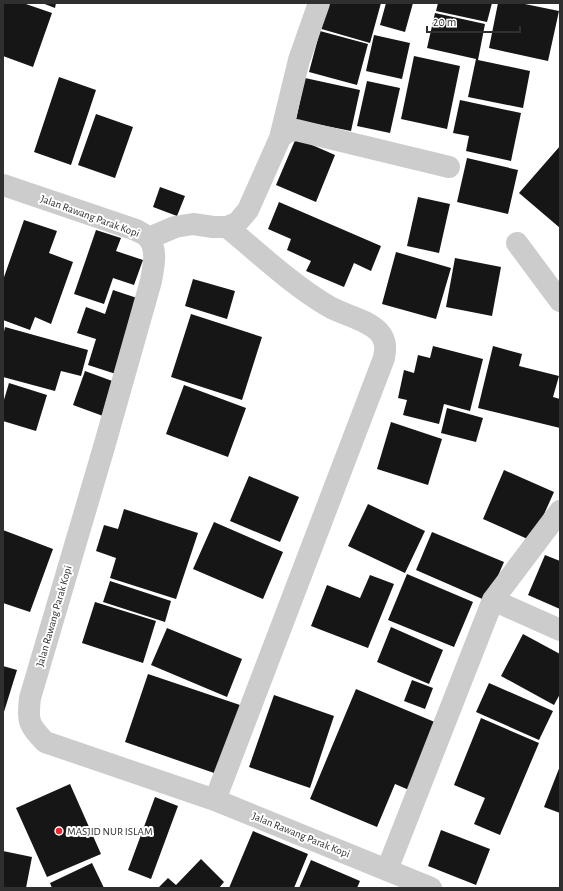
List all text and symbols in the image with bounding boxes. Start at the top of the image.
scale bar [427,8,520,34]
text: 20 m [433,16,456,28]
street label: Jalan Rawang Parak Kopi [39,193,141,239]
street label: Jalan Rawang Parak Kopi [34,564,74,668]
street label: Jalan Rawang Parak Kopi [250,810,352,860]
marker: MASJID NUR ISLAM [54,826,64,836]
place label: MASJID NUR ISLAM [67,826,153,837]

